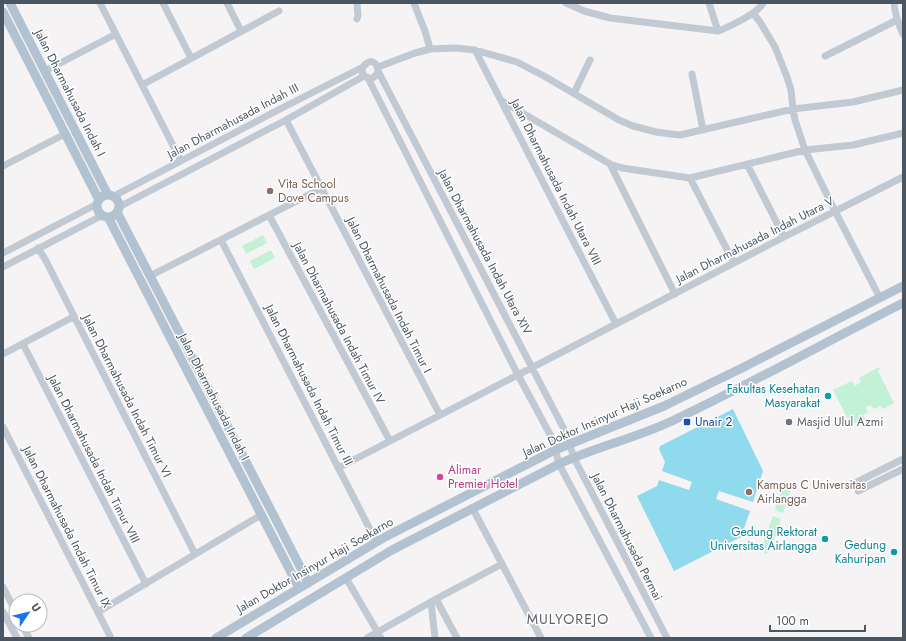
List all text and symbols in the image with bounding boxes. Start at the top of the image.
street label: Jalan Dharmahusada Indah I [29,24,110,160]
street label: Jalan Dharmahusada Indah III [162,79,302,164]
street label: Jalan Dharmahusada Indah Utara VIII [505,94,606,268]
street label: Jalan Dharmahusada Indah Utara XIV [433,164,536,338]
place label: Vita School Dove Campus [278,175,349,207]
marker: Vita School Dove Campus [265,186,275,196]
street label: Jalan Dharmahusada Indah Utara V [671,192,837,289]
street label: Jalan Dharmahusada Indah Timur I [341,212,436,376]
street label: Jalan Dharmahusada Indah Timur IV [288,237,389,407]
street label: Jalan Dharmahusada Indah Timur III [260,300,358,469]
street label: Jalan Dharmahusada Indah Timur VI [77,310,176,481]
street label: Jalan Dharmahusada Indah I [173,328,254,464]
street label: Jalan Dharmahusada Indah Timur VIII [43,370,144,546]
street label: Jalan Doktor Insinyur Haji Soekarno [518,372,691,462]
place label: Fakultas Kesehatan Masyarakat [727,380,820,412]
marker: Fakultas Kesehatan Masyarakat [823,391,833,401]
place label: Unair 2 [695,413,732,431]
place label: Masjid Ulul Azmi [797,413,883,431]
marker: Unair 2 [682,417,692,427]
marker: Masjid Ulul Azmi [784,417,794,427]
street label: Jalan Dharmahusada Indah Timur IX [17,441,116,611]
place label: Alimar Premier Hotel [448,461,518,493]
street label: Jalan Dharmahusada Permai [586,468,667,604]
marker: Alimar Premier Hotel [435,472,445,482]
place label: Kampus C Universitas Airlangga [757,476,866,508]
marker: Kampus C Universitas Airlangga [744,487,754,497]
street label: Jalan Doktor Insinyur Haji Soekarno [232,512,397,618]
place label: Gedung Rektorat Universitas Airlangga [710,523,817,555]
marker: Gedung Rektorat Universitas Airlangga [820,534,830,544]
place label: Gedung Kahuripan [835,536,886,568]
marker: Gedung Kahuripan [889,547,899,557]
north arrow [8,593,48,633]
text: U [27,600,45,615]
scale bar [770,607,865,633]
district label: MULYOREJO [527,609,609,629]
text: 100 m [776,612,809,630]

